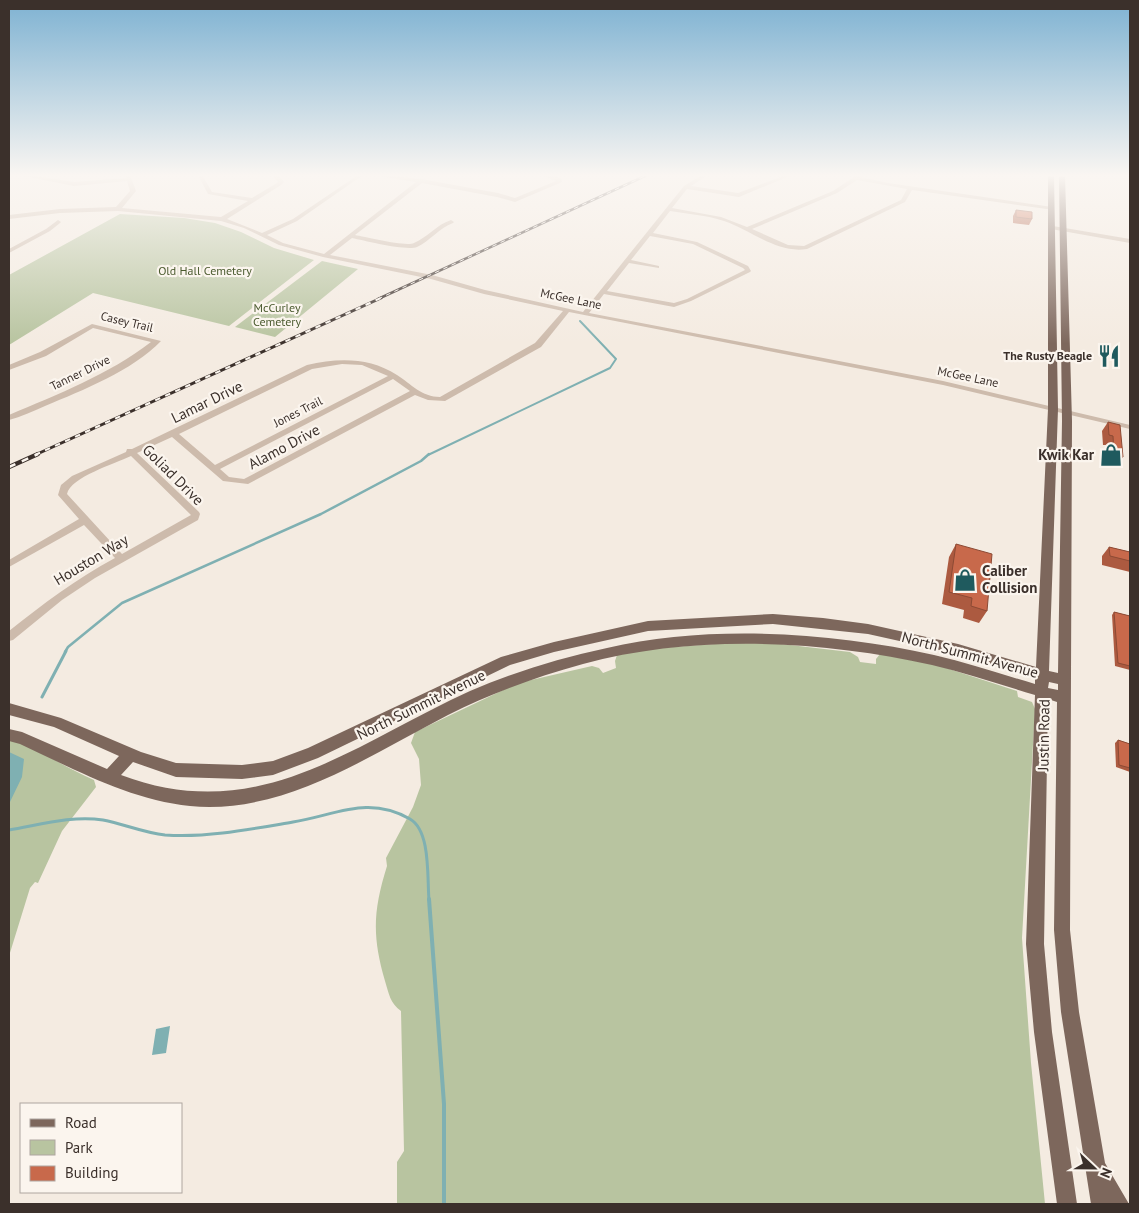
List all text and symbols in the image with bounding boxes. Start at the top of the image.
park label: Old Hall Cemetery [158,263,252,278]
street label: McGee Lane [539,285,603,312]
park label: McCurley Cemetery [253,300,301,329]
street label: Casey Trail [99,308,155,335]
restaurant icon: The Rusty Beagle [1096,343,1122,369]
place label: The Rusty Beagle [1003,348,1092,363]
street label: Tanner Drive [47,352,112,393]
street label: McGee Lane [936,363,1000,390]
street label: Lamar Drive [168,376,246,427]
street label: Jones Trail [270,393,325,431]
street label: Alamo Drive [245,420,323,473]
street label: Goliad Drive [139,440,208,509]
shop icon: Kwik Kar [1098,442,1124,468]
place label: Kwik Kar [1038,445,1095,464]
street label: Houston Way [50,530,131,589]
place label: Caliber Collision [982,561,1037,597]
shop icon: Caliber Collision [952,567,978,593]
street label: North Summit Avenue [900,627,1041,682]
street label: North Summit Avenue [353,665,488,744]
street label: Justin Road [1033,699,1054,772]
legend [20,1103,182,1193]
text: Road [65,1113,97,1132]
text: Park [65,1138,93,1157]
north arrow [1069,1143,1119,1193]
text: Building [65,1163,119,1182]
text: N [1096,1165,1116,1181]

